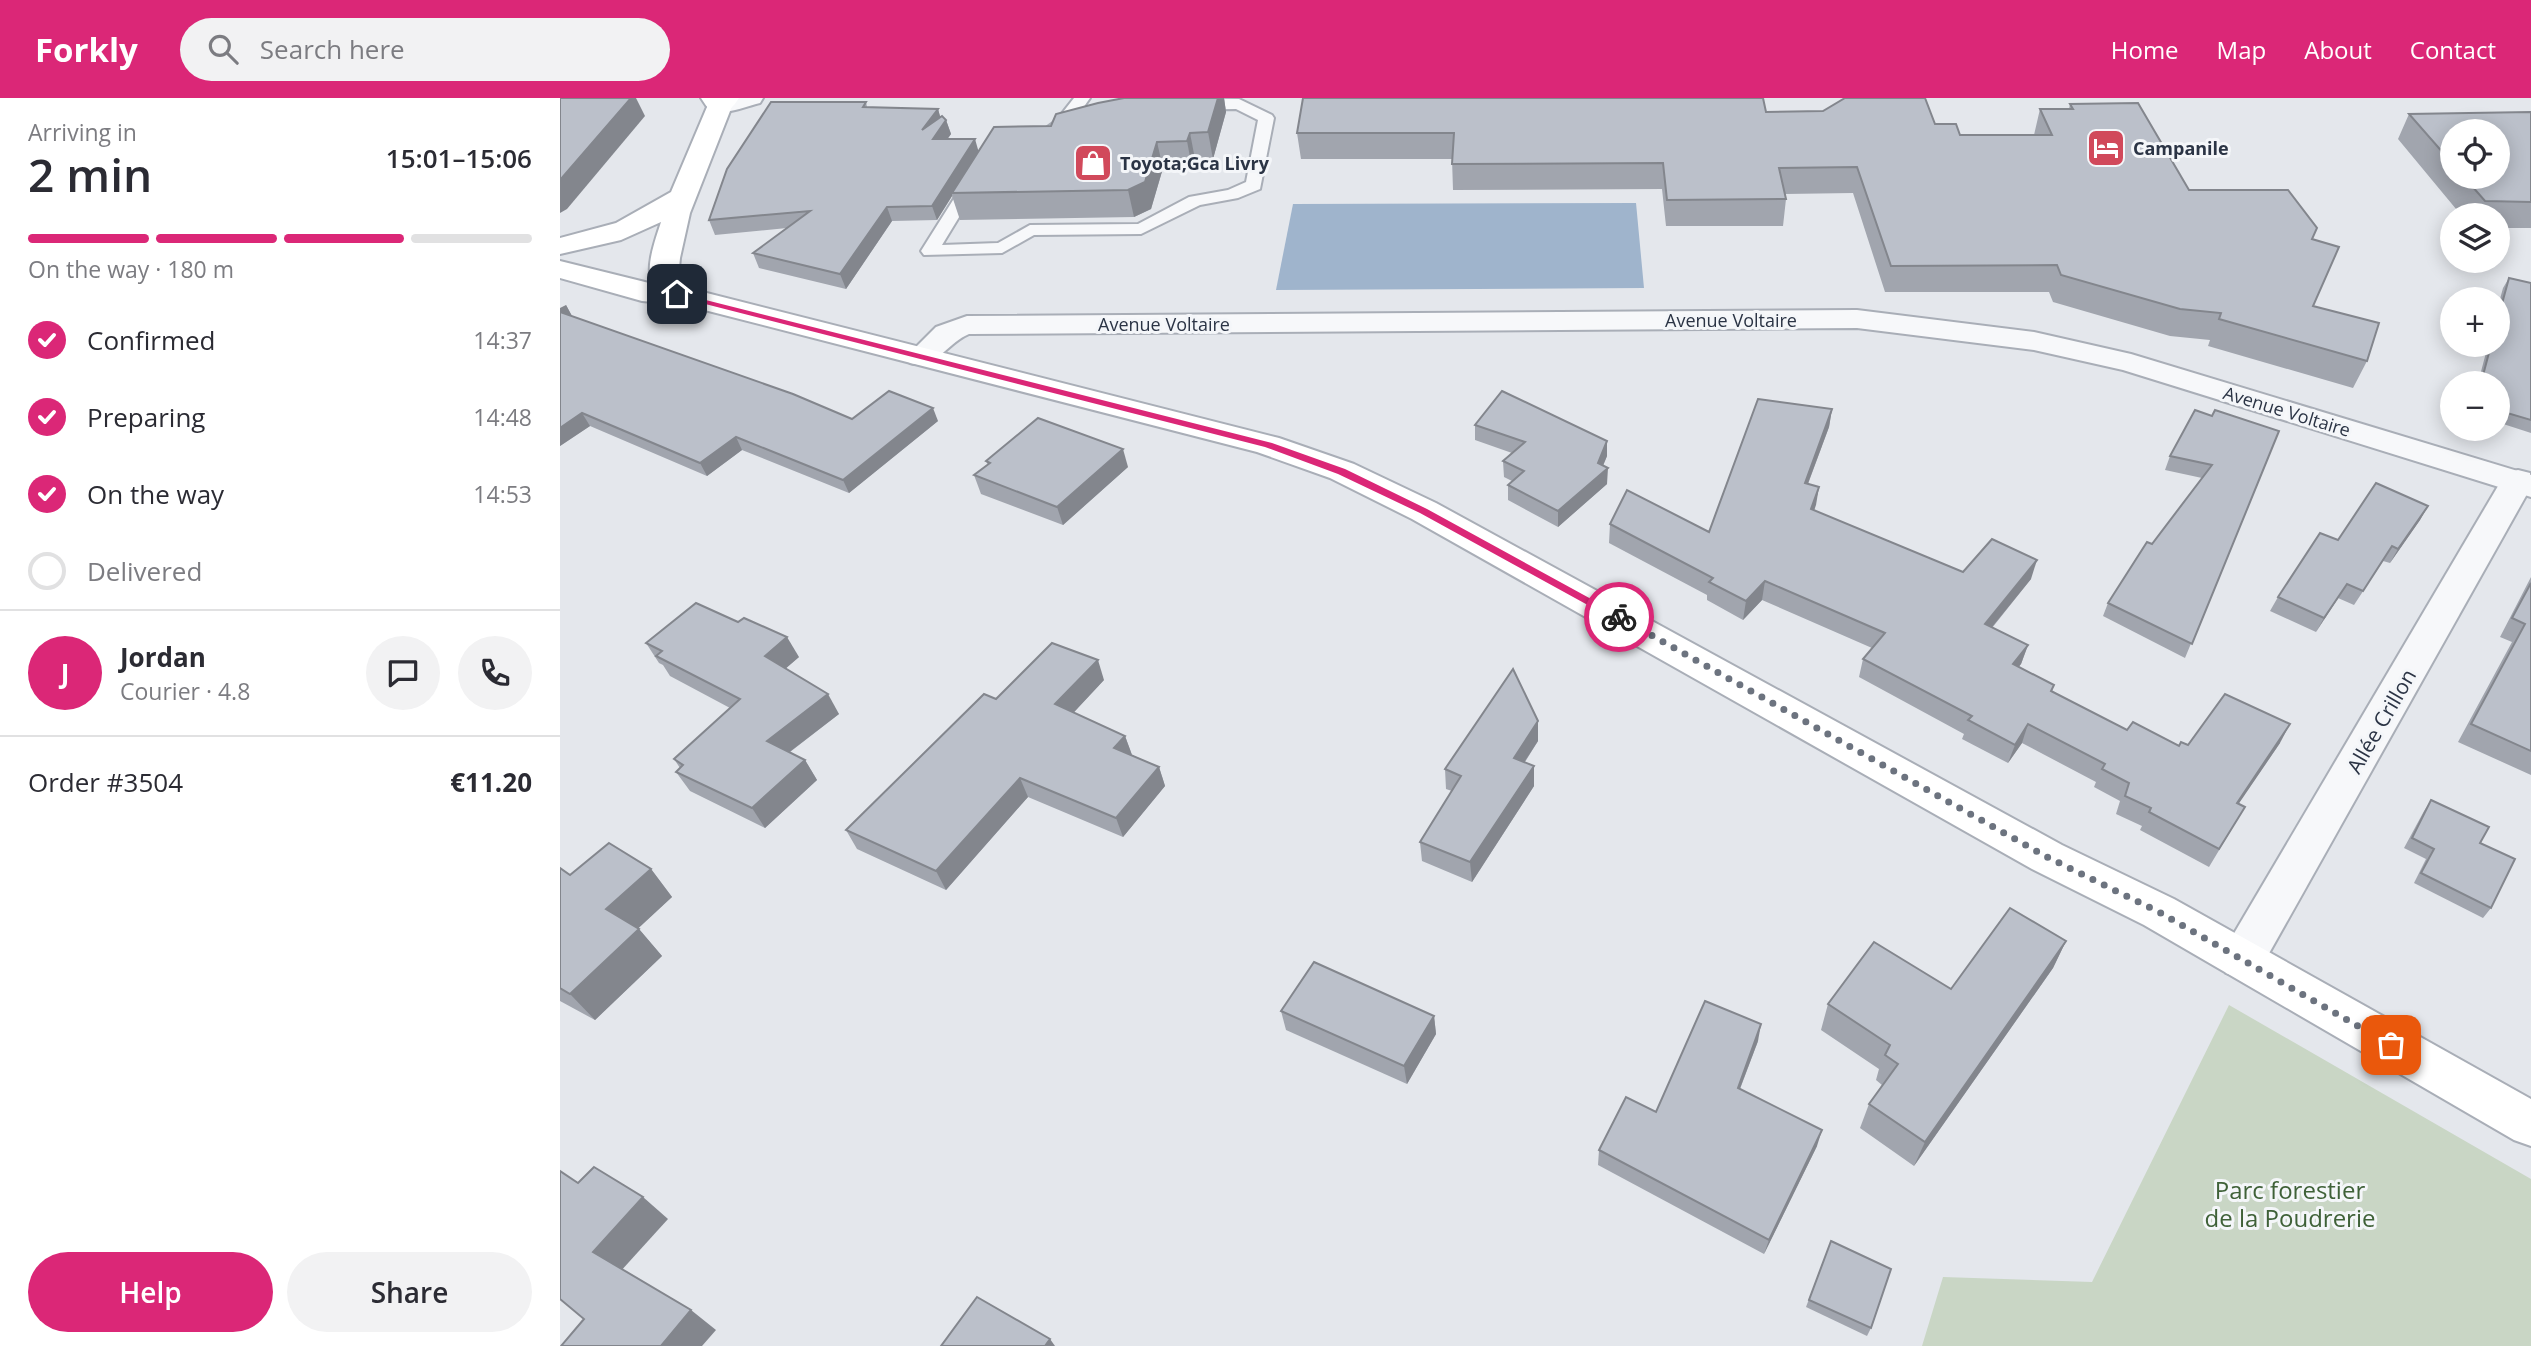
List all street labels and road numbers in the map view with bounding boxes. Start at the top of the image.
street label: Avenue Voltaire [1665,308,1797,332]
street label: Avenue Voltaire [1098,312,1230,336]
street label: Avenue Voltaire [2220,380,2354,442]
street label: Allée Crillon [2340,664,2422,778]

